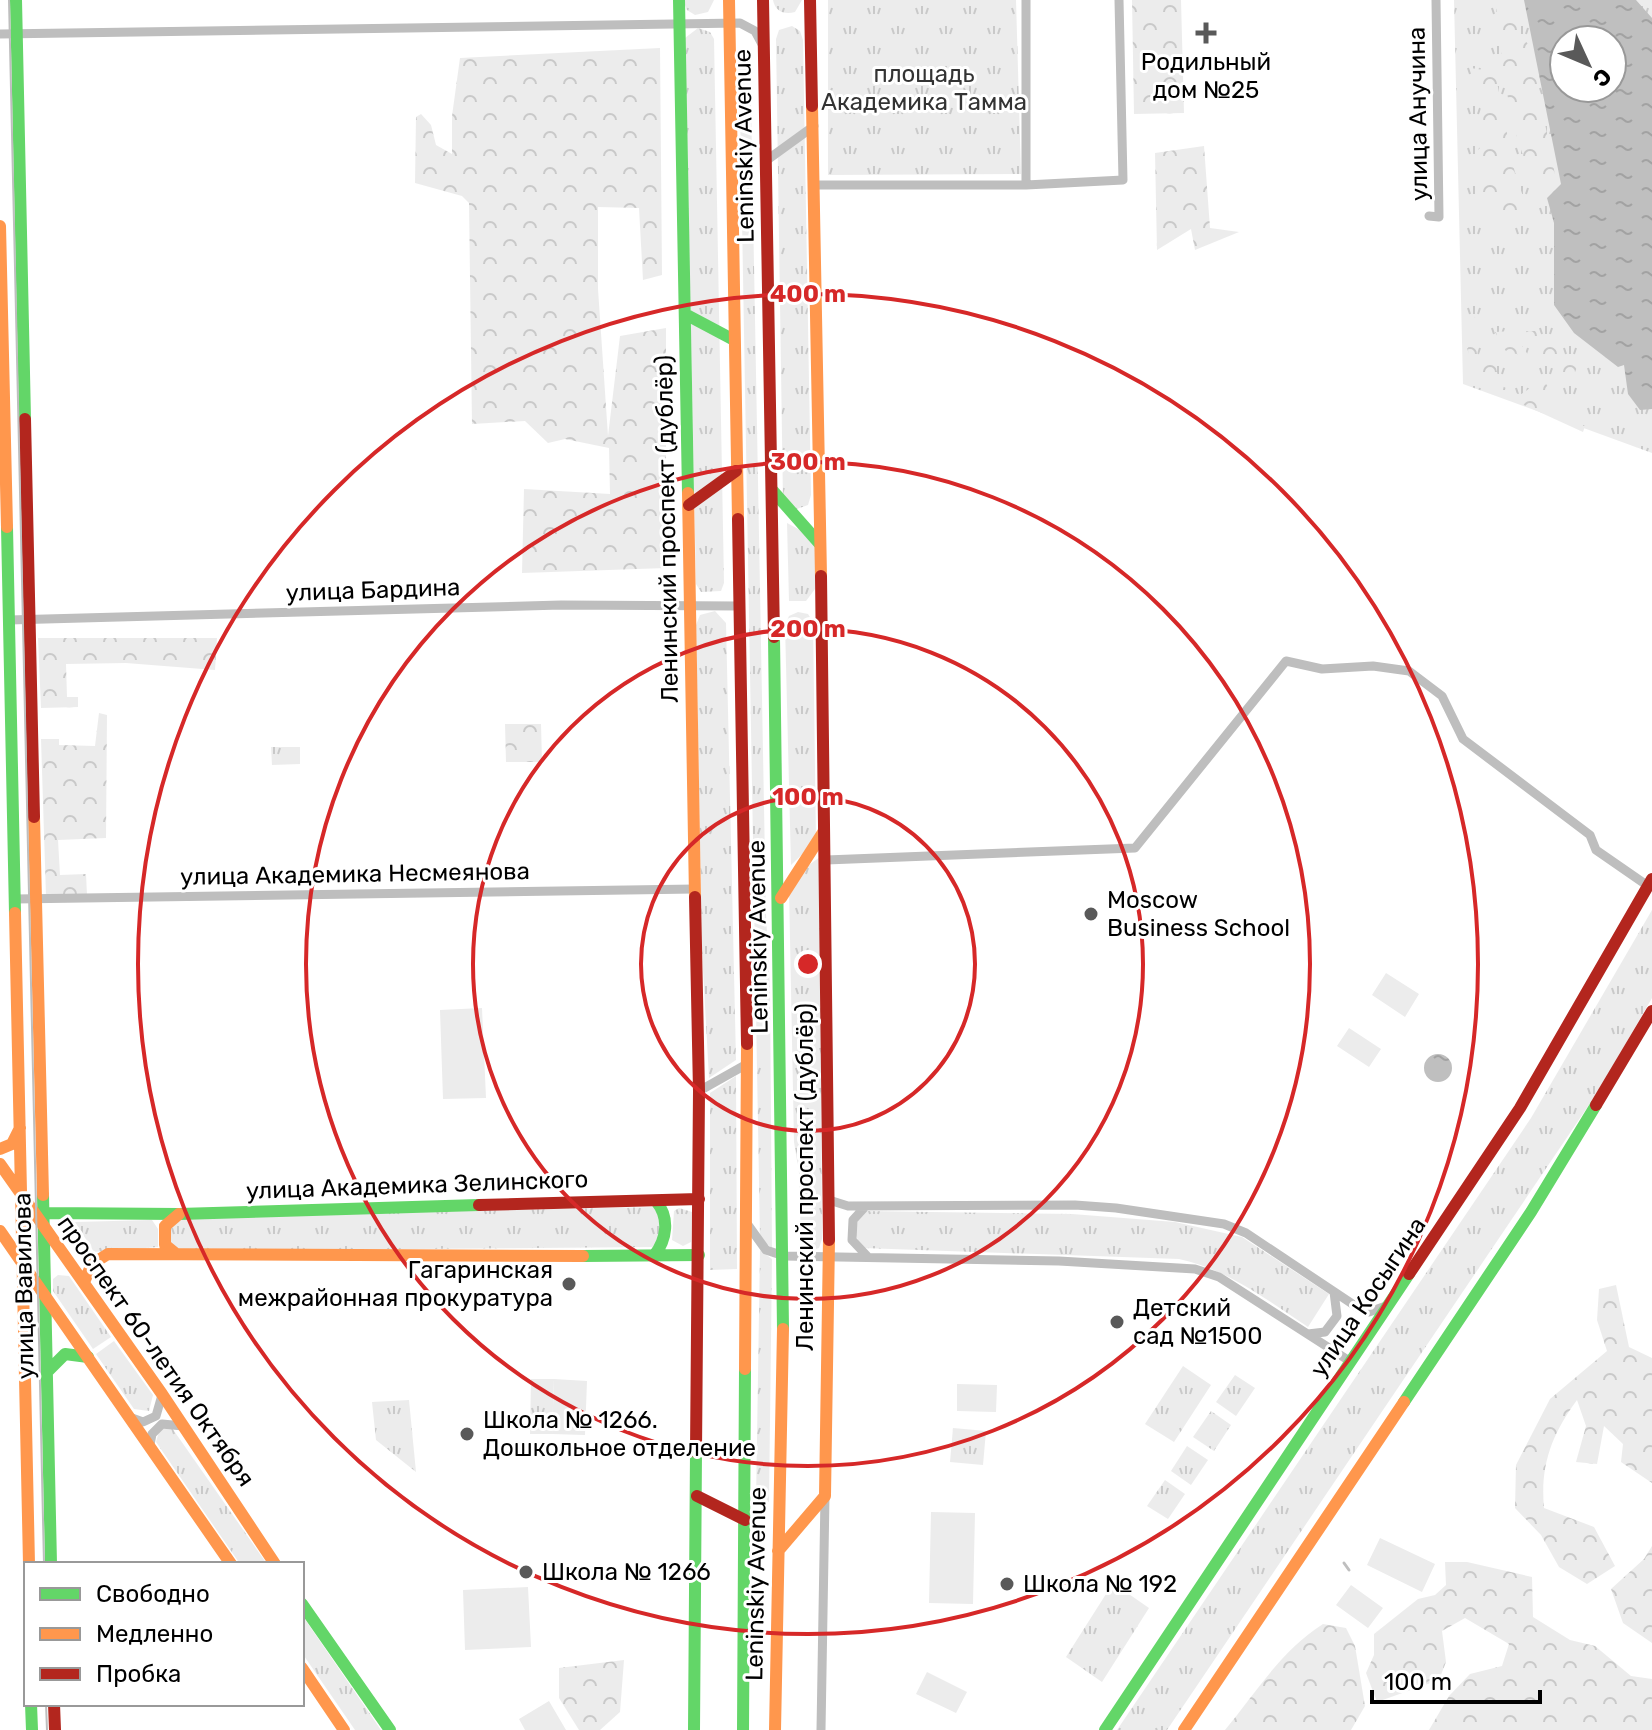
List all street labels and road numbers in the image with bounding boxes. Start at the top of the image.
street label: улица Анучина [1402,27,1434,201]
street label: Leninskiy Avenue [728,49,760,243]
street label: Ленинский проспект (дублёр) [650,355,684,703]
street label: улица Бардина [285,573,461,607]
street label: Leninskiy Avenue [742,840,774,1034]
street label: улица Академика Несмеянова [180,857,530,891]
street label: Ленинский проспект (дублёр) [791,1003,819,1351]
street label: улица Академика Зелинского [245,1165,589,1205]
street label: улица Вавилова [8,1192,40,1380]
street label: проспект 60-летия Октября [52,1210,260,1492]
street label: улица Косыгина [1304,1212,1432,1382]
street label: Leninskiy Avenue [740,1487,772,1681]

